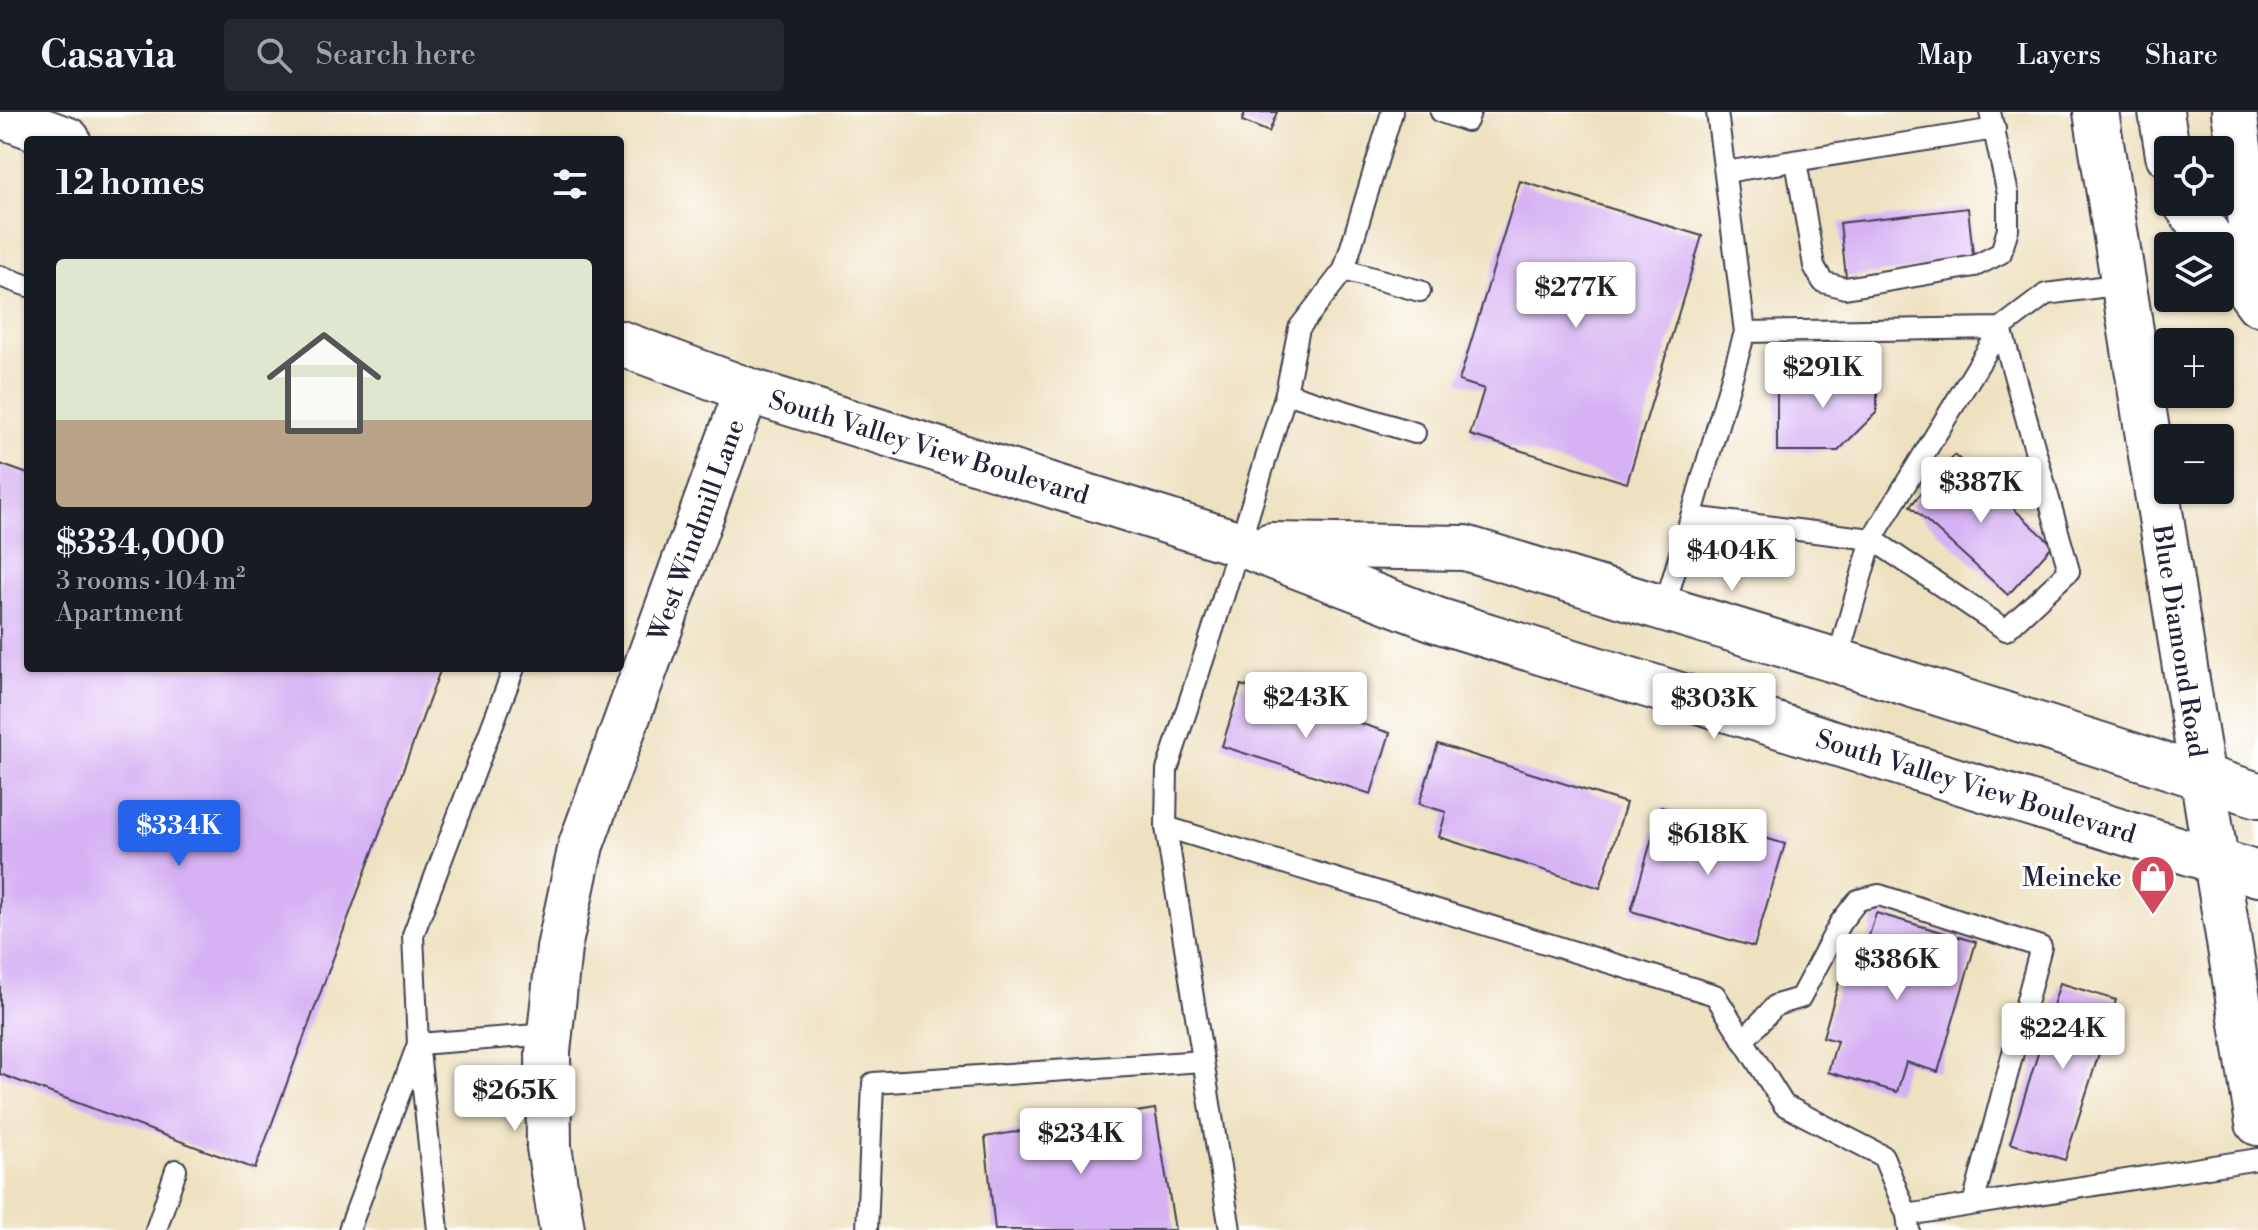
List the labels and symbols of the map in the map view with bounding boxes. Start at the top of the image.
pin: $277K [1520,262,1632,330]
pin: $291K [1767,342,1879,410]
street label: South Valley View Boulevard [765,384,1093,512]
street label: West Windmill Lane [642,415,752,647]
pin: $387K [1925,457,2037,525]
street label: Blue Diamond Road [2145,522,2213,760]
pin: $404K [1676,525,1788,593]
pin: $243K [1250,672,1362,740]
pin: $303K [1658,673,1770,741]
street label: South Valley View Boulevard [1812,723,2140,851]
pin: $334K [123,800,235,868]
pin: $618K [1652,809,1764,877]
shop icon: Meineke [2129,853,2177,916]
place label: Meineke [2022,862,2122,894]
pin: $386K [1841,934,1953,1002]
pin: $224K [2007,1003,2119,1071]
pin: $265K [459,1065,571,1133]
pin: $234K [1025,1108,1137,1176]

